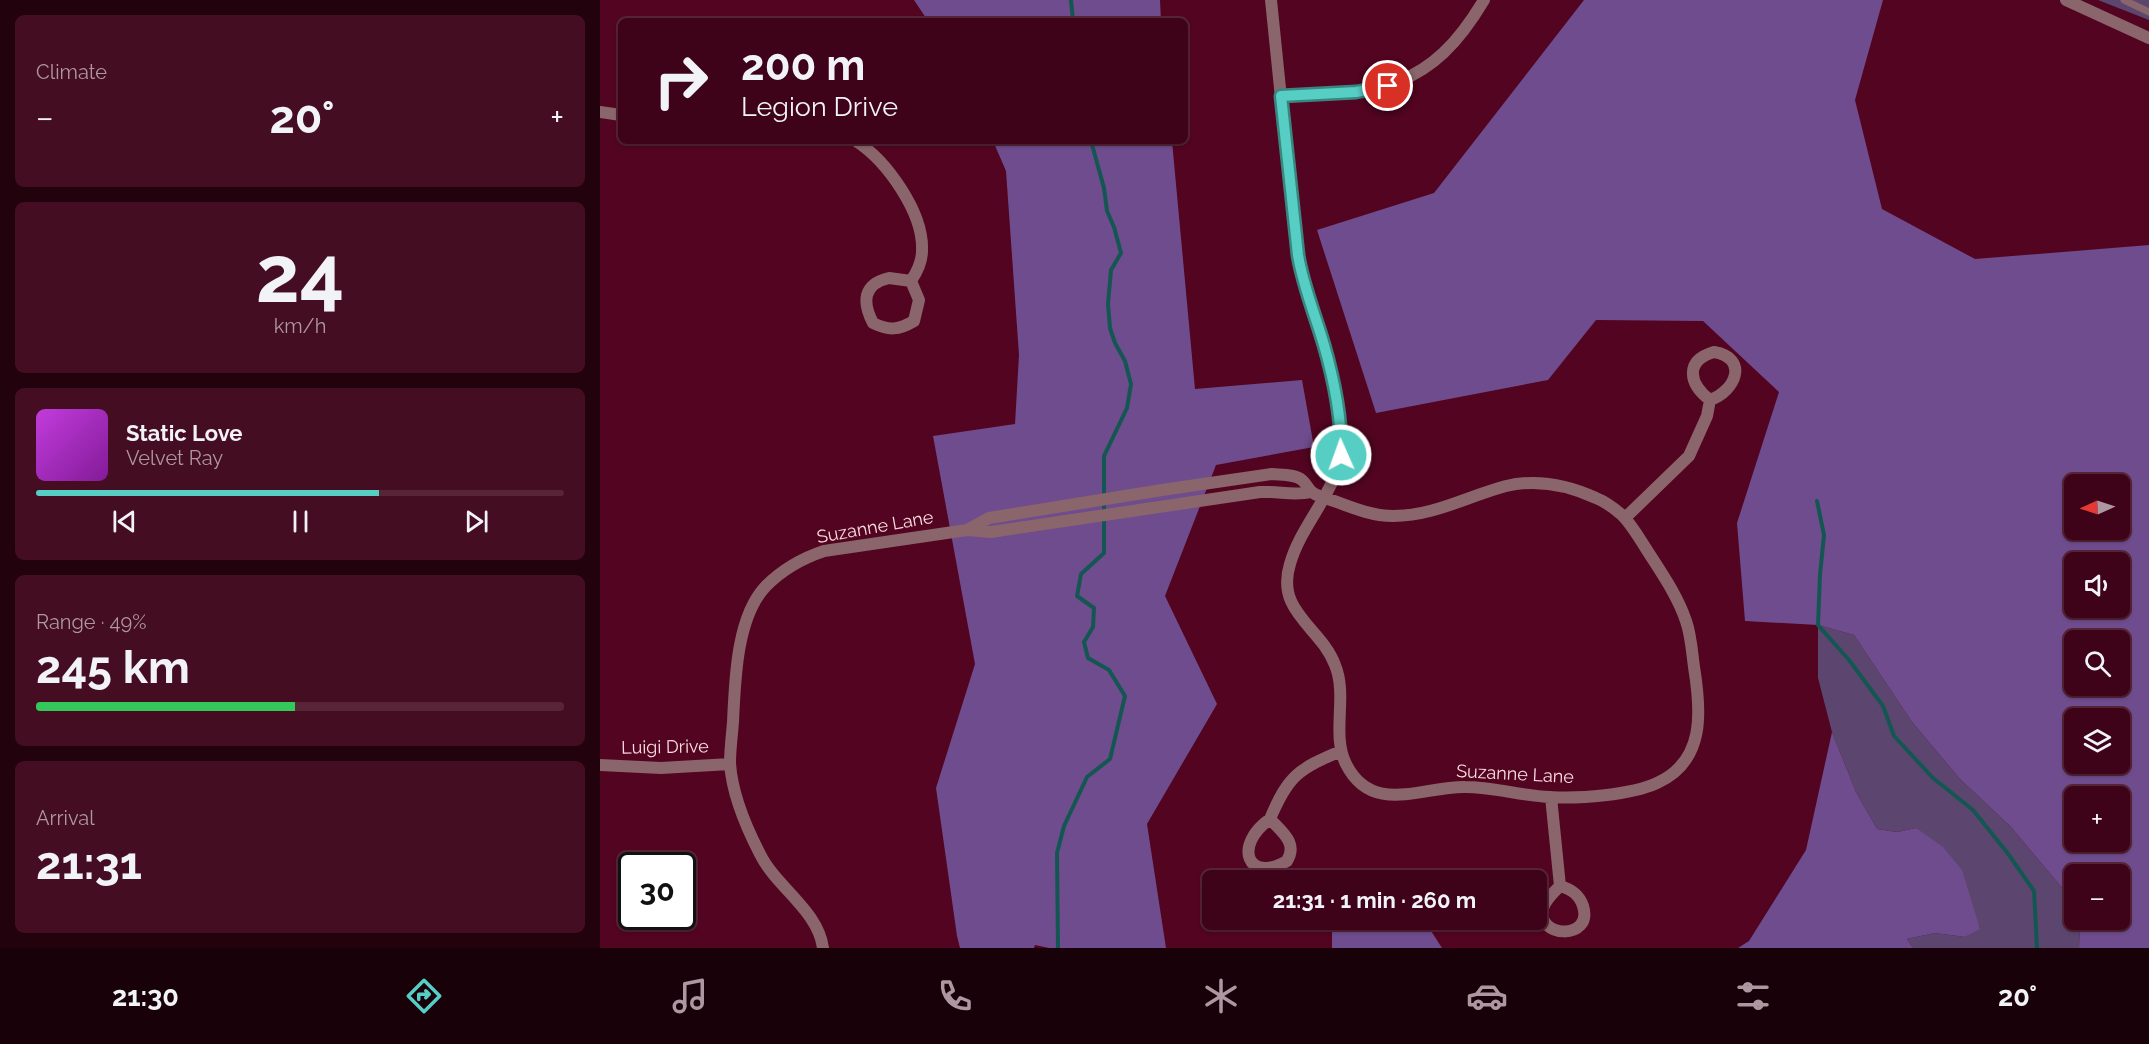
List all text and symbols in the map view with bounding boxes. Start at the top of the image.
text: 200 m [741,41,865,90]
icon: right [642,42,720,120]
text: Climate [36,60,107,84]
pin [1362,60,1413,111]
icon: arrive [1371,69,1404,102]
text: 20° [269,91,335,144]
text: Legion Drive [741,91,898,122]
text: − [36,98,54,137]
text: + [550,98,564,137]
text: 24 [256,229,344,320]
text: km/h [274,314,326,338]
text: Static Love [126,420,243,446]
position arrow [1309,423,1373,487]
text: Velvet Ray [126,446,223,470]
north arrow [2064,474,2130,540]
map controls [2064,474,2130,930]
icon: previous [108,505,141,538]
icon: pause [284,505,317,538]
icon: next [460,505,493,538]
street label: Suzanne Lane [815,506,935,547]
button: sound [2064,552,2130,618]
text: Range · 49% [36,610,146,634]
button: search [2064,630,2130,696]
text: 245 km [36,641,190,694]
button: layers [2064,708,2130,774]
street label: Luigi Drive [621,735,709,758]
street label: Suzanne Lane [1456,760,1575,787]
button: + [2064,786,2130,852]
text: Arrival [36,806,95,830]
text: 21:31 [36,837,142,890]
speed limit sign: 30 [618,852,696,930]
button: − [2064,864,2130,930]
text: 21:31 · 1 min · 260 m [1273,887,1476,913]
icon: directions [403,975,445,1017]
icon: music [669,975,711,1017]
icon: phone [934,975,976,1017]
icon: climate [1200,975,1242,1017]
icon: car [1466,975,1508,1017]
icon: filters [1732,975,1774,1017]
text: 21:30 [112,981,179,1012]
text: 20° [1998,981,2037,1012]

